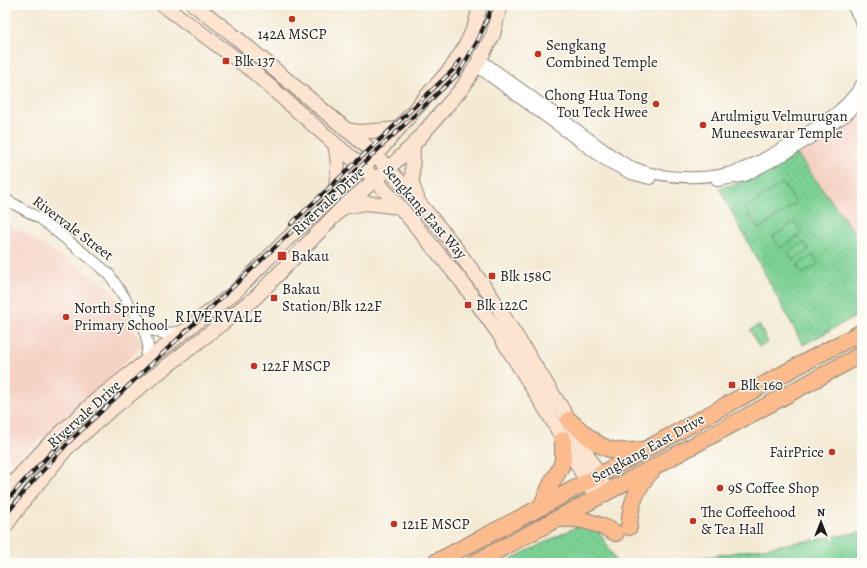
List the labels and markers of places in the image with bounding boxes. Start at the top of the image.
marker: 142A MSCP [287,14,297,24]
place label: 142A MSCP [257,24,327,44]
place label: Sengkang Combined Temple [546,35,658,72]
marker: Sengkang Combined Temple [533,49,543,59]
place label: Blk 137 [234,51,275,71]
marker: Blk 137 [221,56,231,66]
place label: Chong Hua Tong Tou Teck Hwee [545,85,648,122]
marker: Chong Hua Tong Tou Teck Hwee [651,99,661,109]
place label: Arulmigu Velmurugan Muneeswarar Temple [710,106,848,143]
marker: Arulmigu Velmurugan Muneeswarar Temple [698,120,708,130]
place label: Bakau [291,246,330,266]
marker: Bakau [276,250,288,262]
place label: Blk 158C [500,266,551,286]
marker: Blk 158C [487,271,497,281]
place label: Bakau Station/Blk 122F [282,279,382,316]
marker: Bakau Station/Blk 122F [269,293,279,303]
place label: Blk 122C [476,295,528,315]
place label: North Spring Primary School [74,298,168,335]
marker: Blk 122C [463,300,473,310]
marker: North Spring Primary School [61,312,71,322]
place label: 122F MSCP [262,356,330,376]
marker: 122F MSCP [249,361,259,371]
place label: Blk 160 [740,375,783,395]
marker: Blk 160 [727,380,737,390]
place label: FairPrice [770,442,824,462]
marker: FairPrice [827,447,837,457]
place label: 9S Coffee Shop [728,478,819,498]
marker: 9S Coffee Shop [715,483,725,493]
place label: The Coffeehood & Tea Hall [701,502,797,539]
place label: 121E MSCP [402,514,470,534]
marker: The Coffeehood & Tea Hall [688,516,698,526]
marker: 121E MSCP [389,519,399,529]

